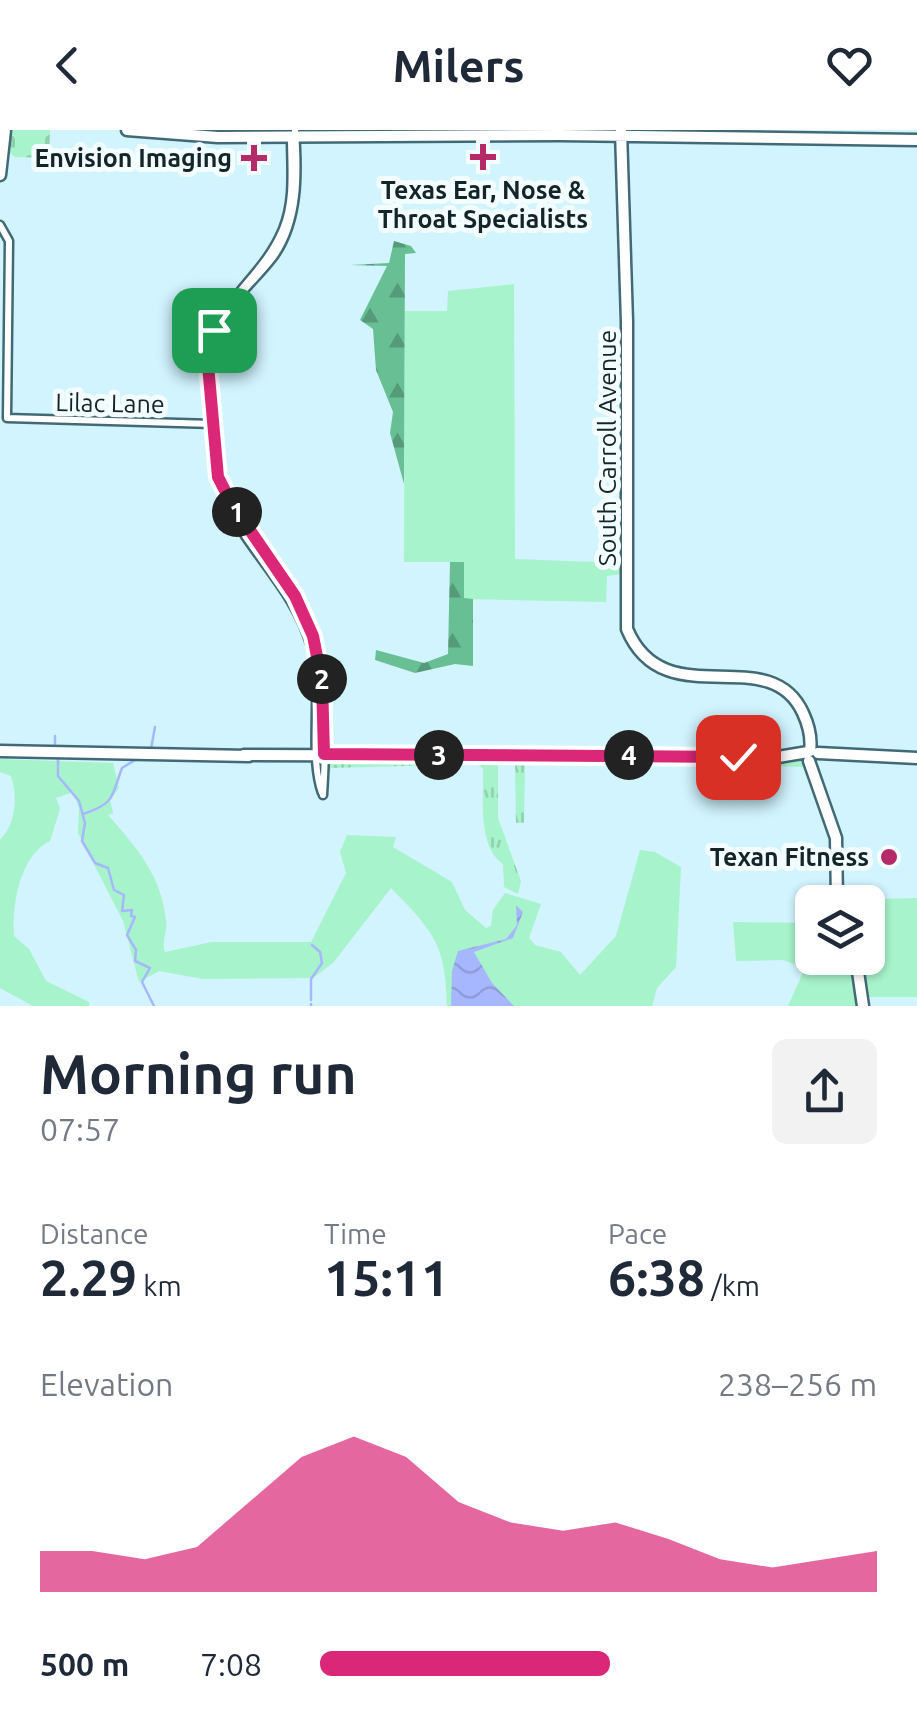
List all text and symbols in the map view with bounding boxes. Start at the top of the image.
icon: back [40,38,95,93]
icon: heart [822,38,877,93]
text: Milers [393,40,524,91]
place label: Envision Imaging [34,144,232,172]
marker: Texas Ear, Nose & Throat Specialists [470,144,496,170]
marker: Envision Imaging [241,145,267,171]
place label: Texas Ear, Nose & Throat Specialists [378,176,588,233]
pin [172,288,257,373]
icon: arrive [187,303,242,358]
street label: South Carroll Avenue [593,330,621,566]
street label: Lilac Lane [55,388,165,418]
pin: 1 [212,487,262,537]
text: 1 [229,496,245,527]
pin: 2 [297,654,347,704]
text: 2 [314,663,330,694]
pin [696,715,781,800]
pin: 3 [414,730,464,780]
pin: 4 [604,730,654,780]
icon: check [711,730,766,785]
text: 3 [431,739,447,770]
text: 4 [621,739,637,770]
place label: Texan Fitness [710,843,869,871]
marker: Texan Fitness [878,846,900,868]
map controls [795,885,885,975]
button: layers [795,885,885,975]
button: share [772,1039,877,1144]
text: Morning run [40,1043,357,1104]
text: 07:57 [40,1111,120,1147]
text: Distance [40,1218,148,1249]
text: Time [324,1218,387,1249]
text: Pace [608,1218,667,1249]
text: 2.29 [40,1249,137,1305]
text: 15:11 [324,1249,449,1305]
text: 6:38 [608,1249,705,1305]
text: km [137,1270,182,1301]
text: /km [705,1270,760,1301]
text: Elevation [40,1366,173,1402]
text: 238–256 m [718,1366,877,1402]
text: 500 m [40,1646,129,1682]
text: 7:08 [200,1646,262,1682]

